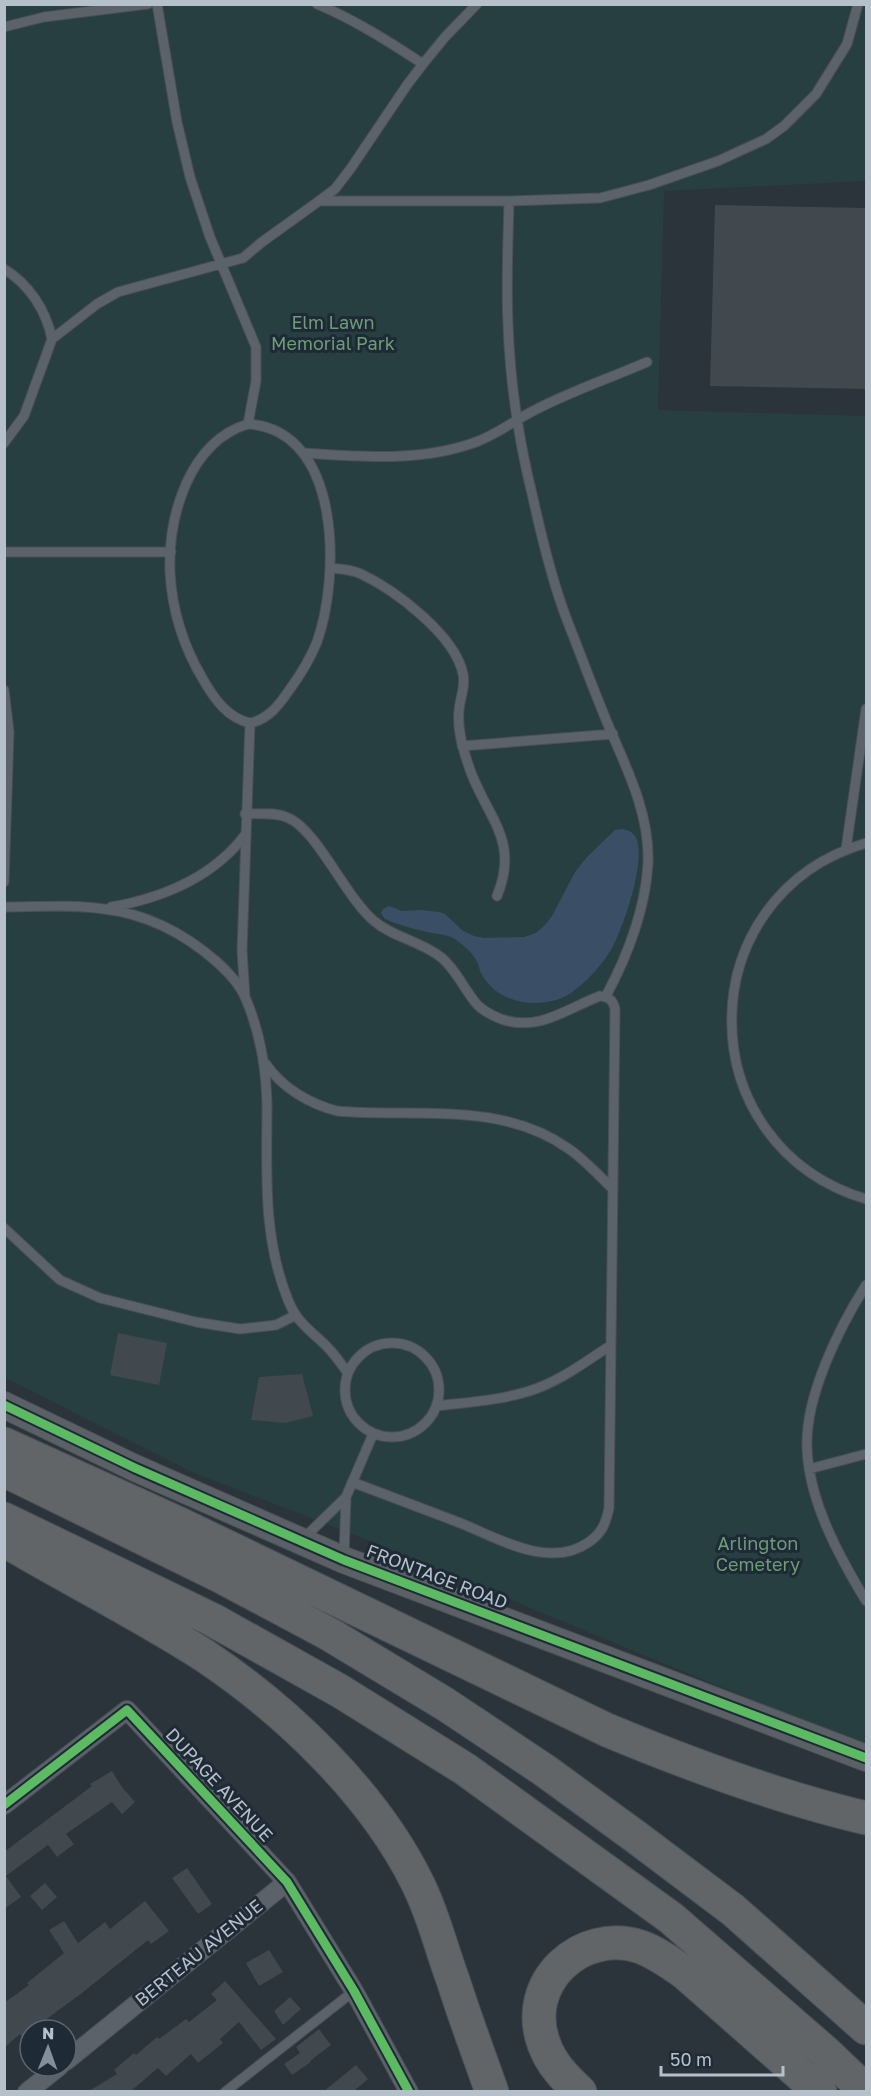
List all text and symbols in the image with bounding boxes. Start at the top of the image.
park label: Elm Lawn Memorial Park [271,311,395,354]
park label: Arlington Cemetery [716,1532,800,1575]
street label: FRONTAGE ROAD [364,1539,511,1613]
street label: DUPAGE AVENUE [161,1723,278,1846]
street label: BERTEAU AVENUE [130,1894,267,2010]
north arrow [18,2018,78,2078]
text: N [42,2023,55,2043]
scale bar [661,2039,782,2077]
text: 50 m [670,2048,712,2070]

